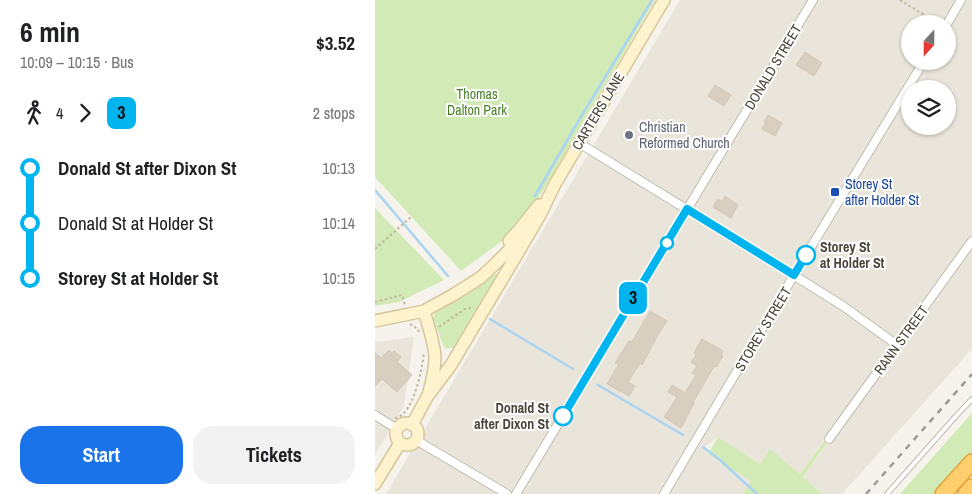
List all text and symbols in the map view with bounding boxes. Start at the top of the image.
text: 6 min [20,13,80,51]
north arrow [901,15,956,70]
map controls [901,15,956,135]
street label: DONALD STREET [740,21,806,113]
text: $3.52 [316,30,355,56]
text: 10:09 – 10:15 · Bus [20,51,134,73]
street label: CARTERS LANE [568,69,628,153]
button: layers [901,80,956,135]
park label: Thomas Dalton Park [447,85,507,119]
icon: walk [20,99,48,127]
icon: forward [71,99,99,127]
text: 3 [117,100,126,125]
text: 4 [56,102,63,124]
text: 2 stops [313,102,355,124]
place label: Christian Reformed Church [639,118,730,152]
marker: Christian Reformed Church [623,129,635,141]
text: Donald St after Dixon St [58,155,236,181]
text: 10:13 [322,157,355,179]
place label: Storey St after Holder St [845,175,919,209]
marker: Storey St after Holder St [829,186,841,198]
text: Donald St at Holder St [58,210,213,236]
text: 10:14 [322,212,355,234]
unlabelled marker [660,236,674,250]
place label: Storey St at Holder St [820,238,885,272]
marker: Storey St at Holder St [796,245,816,265]
text: Storey St at Holder St [58,265,218,291]
text: 10:15 [322,267,355,289]
line badge: 3 [617,282,649,314]
street label: STOREY STREET [731,284,795,374]
text: 3 [629,285,637,310]
street label: RANN STREET [870,302,932,378]
place label: Donald St after Dixon St [474,399,549,433]
marker: Donald St after Dixon St [553,406,573,426]
button: Start [20,426,183,484]
button: Tickets [193,426,355,484]

